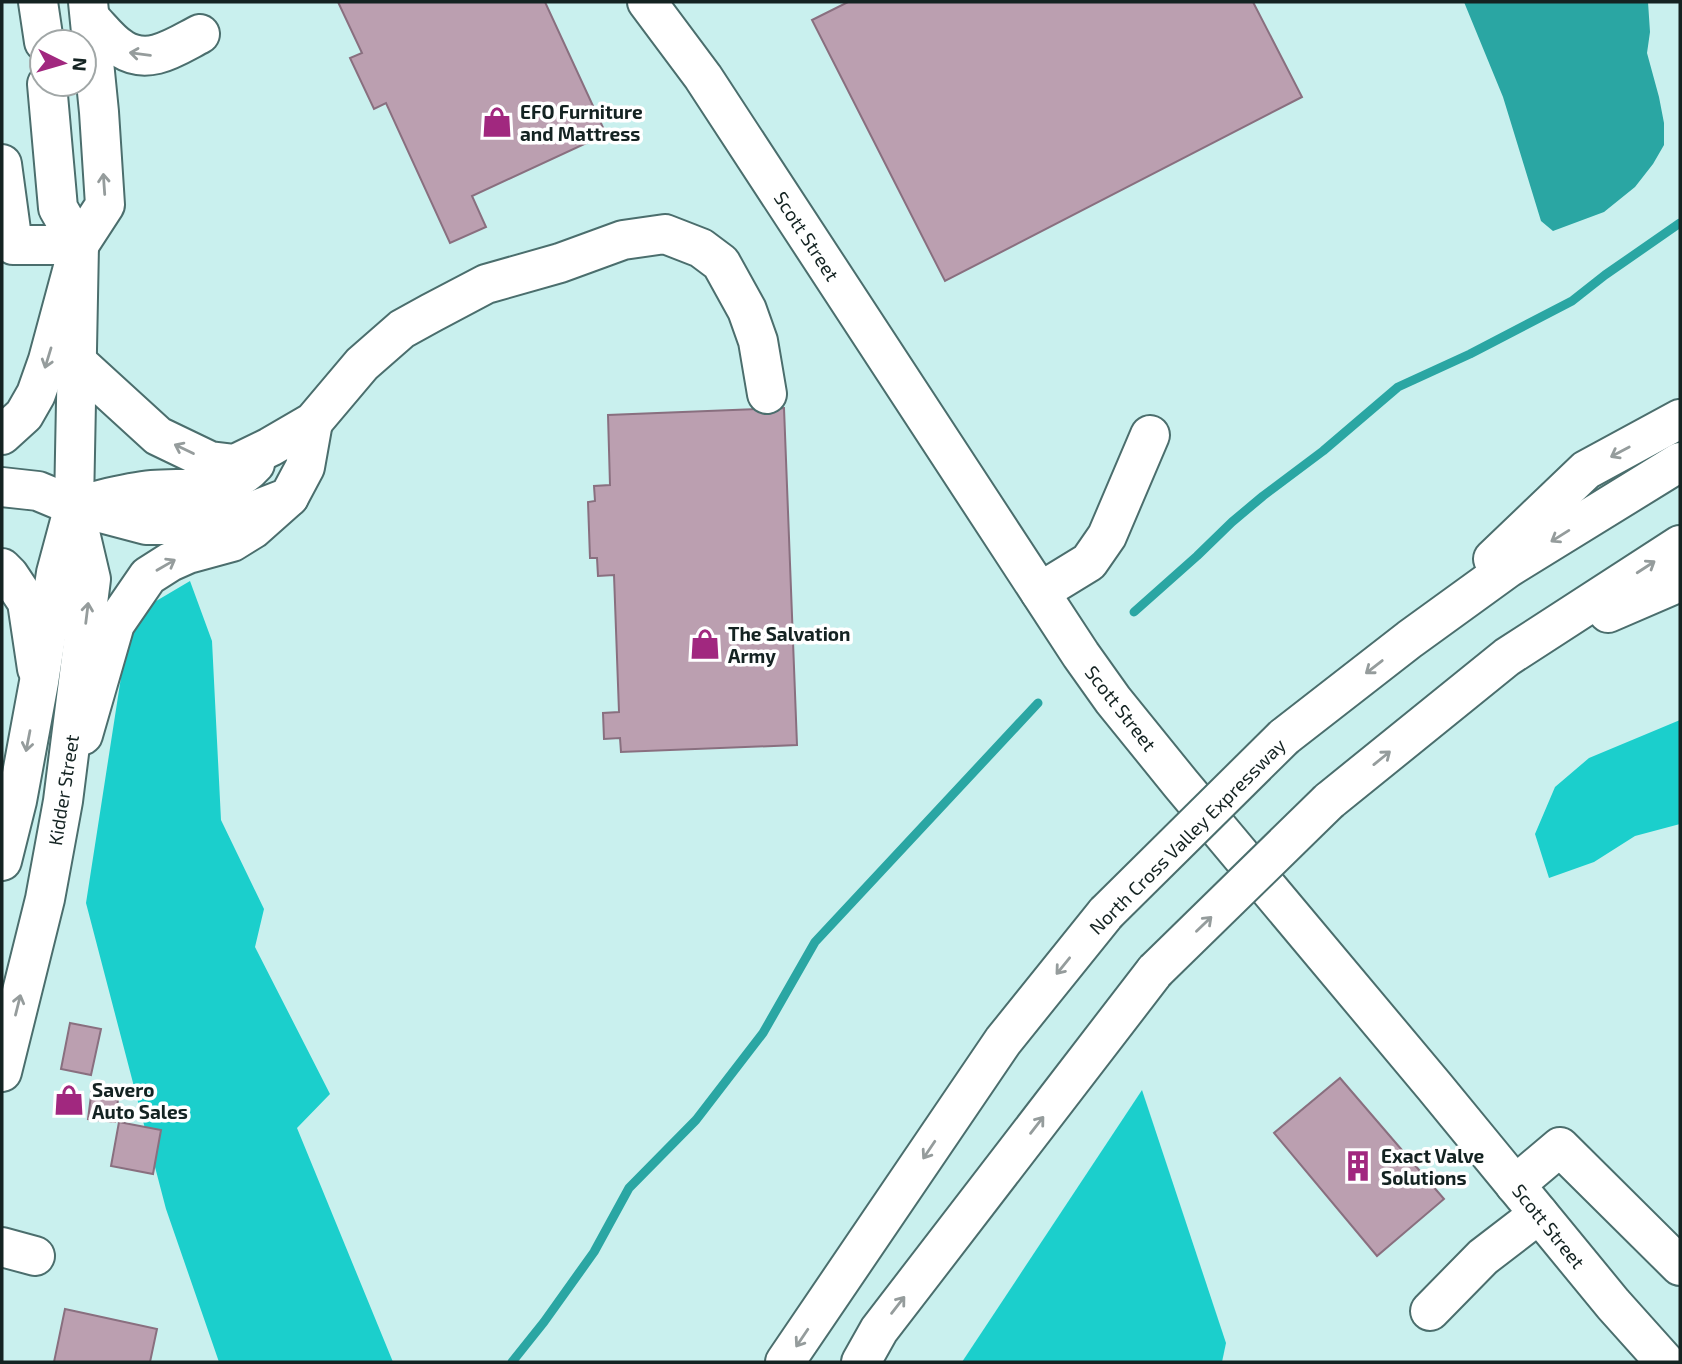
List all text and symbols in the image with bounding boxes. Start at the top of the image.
north arrow [28,28,98,98]
one-way arrow [129,47,152,60]
text: N [68,57,92,72]
place label: EFO Furniture and Mattress [520,100,643,145]
shop icon: EFO Furniture and Mattress [480,105,514,139]
one-way arrow [97,173,110,196]
street label: Scott Street [770,187,844,285]
one-way arrow [41,347,54,369]
one-way arrow [174,442,195,455]
one-way arrow [1610,445,1631,459]
one-way arrow [1550,530,1570,544]
one-way arrow [156,558,176,572]
one-way arrow [1636,560,1656,574]
one-way arrow [80,602,93,625]
place label: The Salvation Army [728,622,851,668]
shop icon: The Salvation Army [688,627,722,661]
one-way arrow [1366,659,1384,674]
street label: Scott Street [1081,661,1161,755]
one-way arrow [21,729,35,752]
street label: Kidder Street [43,733,83,847]
street label: North Cross Valley Expressway [1084,733,1290,939]
one-way arrow [1373,751,1391,766]
one-way arrow [1195,915,1212,932]
one-way arrow [1056,956,1071,974]
one-way arrow [12,994,25,1017]
place label: Savero Auto Sales [92,1078,188,1123]
shop icon: Savero Auto Sales [52,1083,86,1117]
one-way arrow [1029,1116,1044,1135]
one-way arrow [922,1139,936,1159]
place label: Exact Valve Solutions [1381,1144,1484,1189]
building icon: Exact Valve Solutions [1341,1149,1375,1183]
street label: Scott Street [1508,1179,1590,1273]
one-way arrow [891,1296,906,1315]
one-way arrow [795,1328,809,1347]

